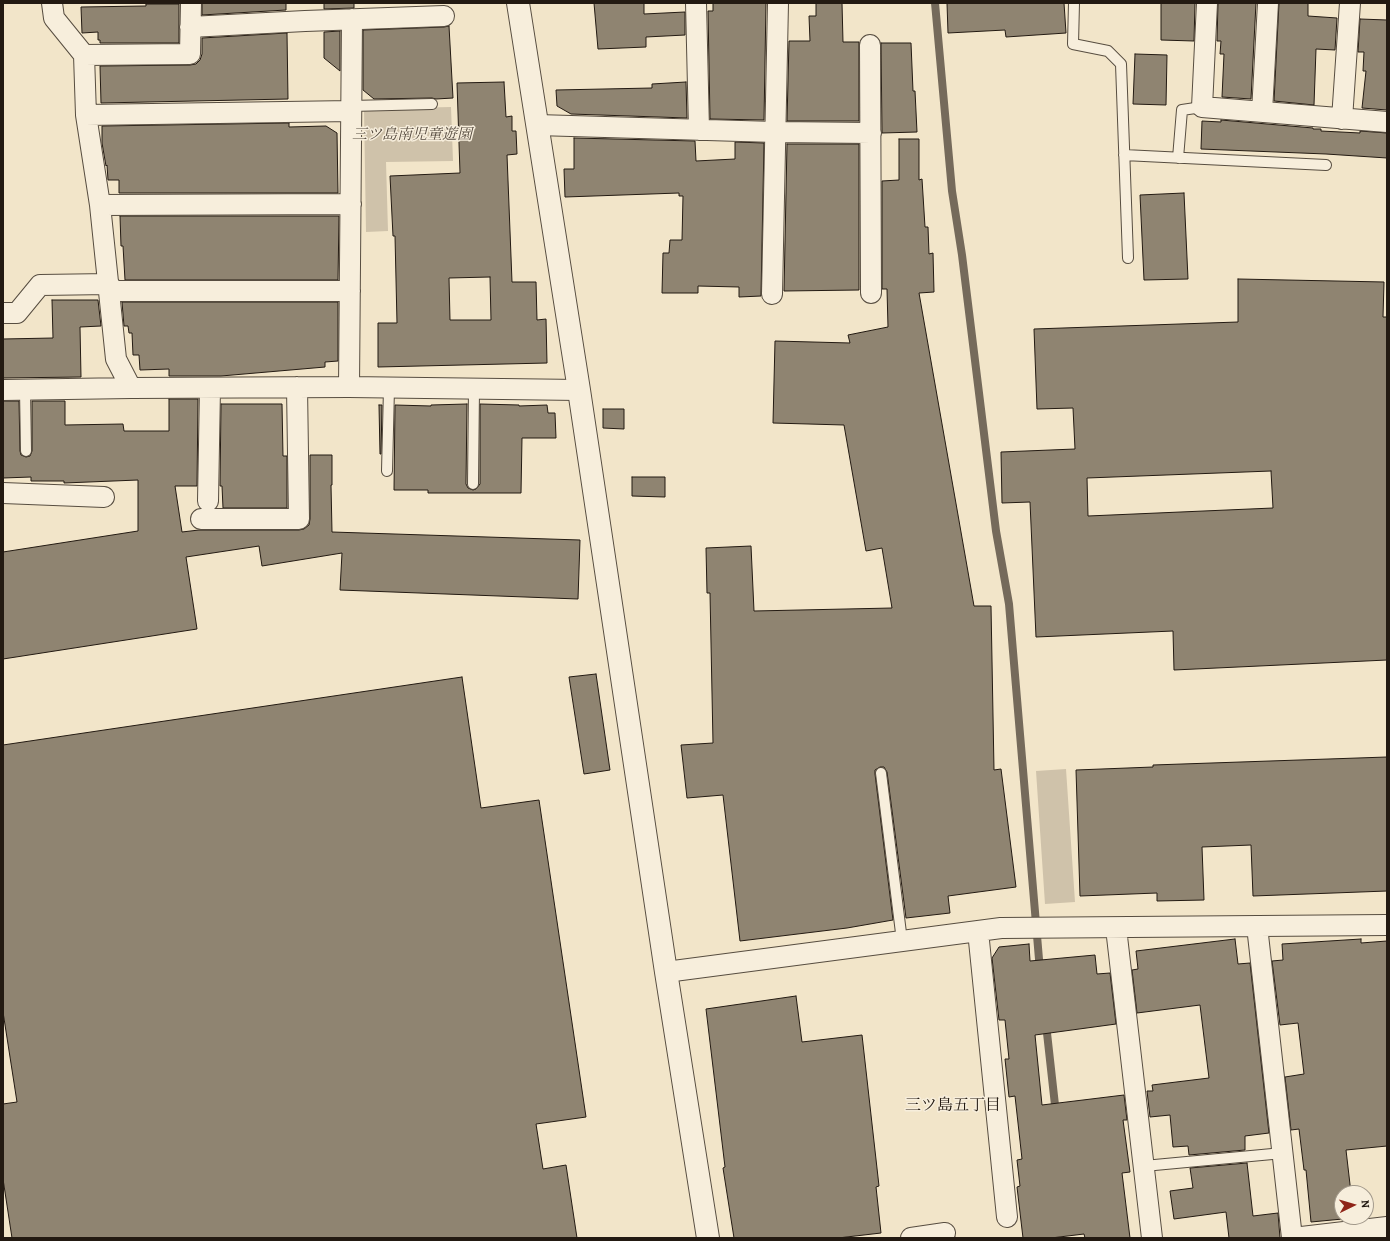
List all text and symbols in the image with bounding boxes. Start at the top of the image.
park label: 三ツ島南児童遊園 [352,126,472,144]
district label: 三ツ島五丁目 [905,1096,1001,1116]
north arrow [1334,1185,1374,1225]
text: N [1358,1199,1373,1209]

